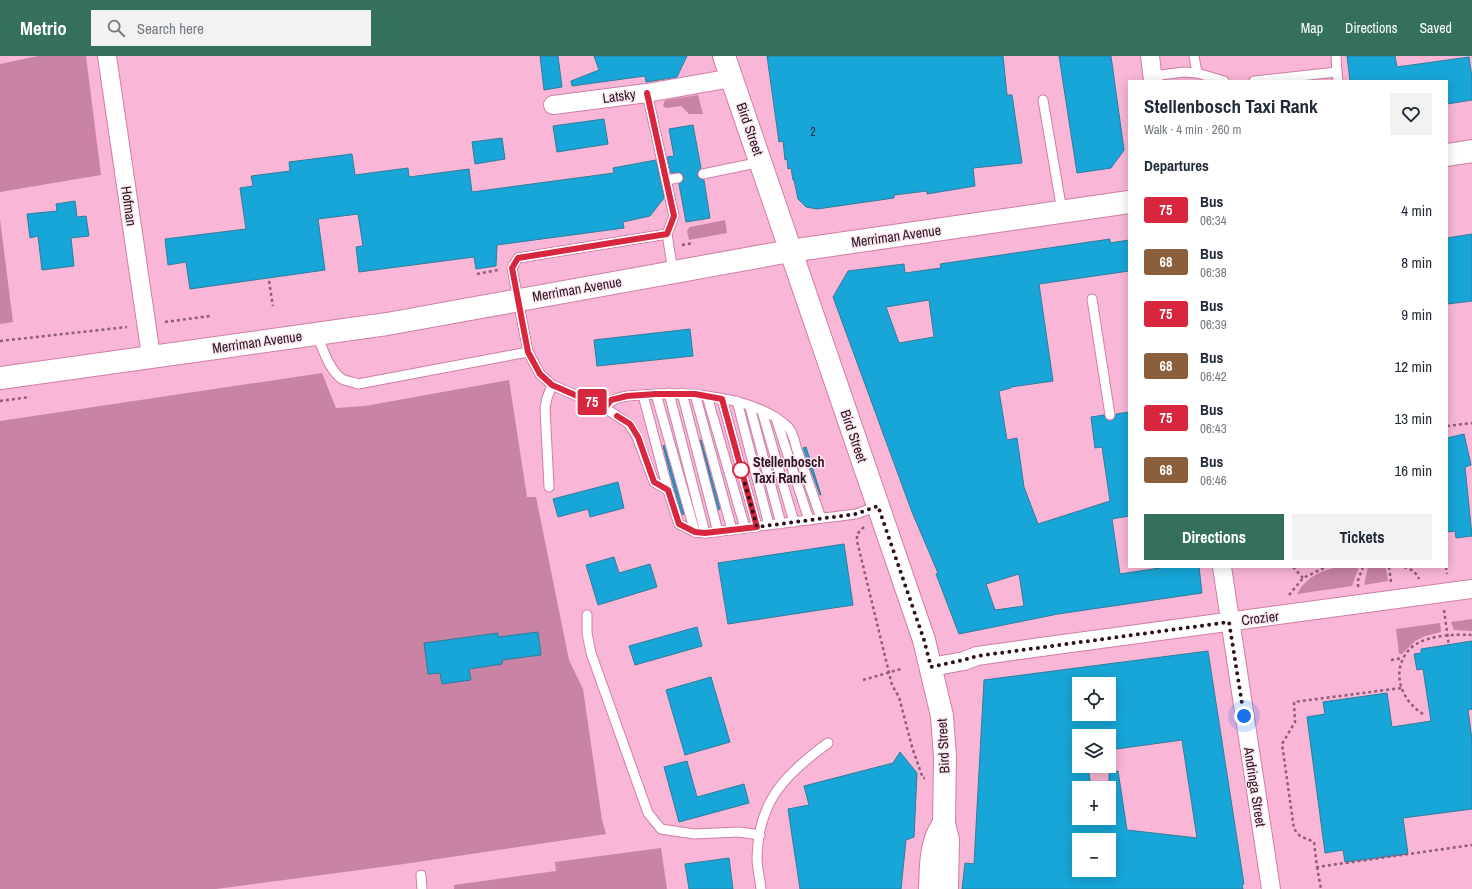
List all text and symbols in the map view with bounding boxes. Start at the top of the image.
search box [91,10,371,46]
text: Metrio [20,15,67,41]
icon: search [105,17,127,39]
text: Search here [137,18,204,39]
text: Map [1301,19,1323,37]
text: Directions [1345,19,1397,37]
text: Saved [1419,19,1452,37]
street label: Latsky [601,85,637,107]
text: Stellenbosch Taxi Rank [1144,93,1318,119]
button: heart [1390,93,1432,135]
street label: Bird Street [733,100,767,158]
text: Walk · 4 min · 260 m [1144,121,1241,138]
house number: 2 [810,124,816,140]
text: Departures [1144,155,1209,176]
street label: Hofman [117,185,141,227]
text: Bus [1200,191,1223,212]
text: 4 min [1401,200,1432,221]
text: 75 [1160,201,1172,219]
text: 06:34 [1200,212,1227,229]
street label: Merriman Avenue [850,221,942,251]
text: Bus [1200,243,1223,264]
text: 8 min [1401,252,1432,273]
text: 68 [1160,253,1172,271]
text: 06:38 [1200,264,1227,281]
street label: Merriman Avenue [531,272,623,306]
text: Bus [1200,295,1223,316]
text: 9 min [1401,304,1432,325]
text: 75 [1160,305,1172,323]
text: 06:39 [1200,316,1227,333]
street label: Merriman Avenue [211,327,303,357]
text: Bus [1200,347,1223,368]
text: 12 min [1394,356,1432,377]
text: 68 [1160,357,1172,375]
text: 06:42 [1200,368,1227,385]
line badge: 75 [574,389,610,415]
text: 75 [586,393,598,411]
text: Bus [1200,399,1223,420]
street label: Bird Street [837,407,871,465]
text: 13 min [1394,408,1432,429]
text: 75 [1160,409,1172,427]
text: 06:43 [1200,420,1227,437]
text: Bus [1200,451,1223,472]
place label: Stellenbosch Taxi Rank [753,453,824,487]
text: 16 min [1394,460,1432,481]
marker: Stellenbosch Taxi Rank [732,461,750,479]
text: 68 [1160,461,1172,479]
text: 06:46 [1200,472,1227,489]
button: Directions [1144,514,1284,560]
button: Tickets [1292,514,1432,560]
street label: Crozier [1240,607,1280,629]
map controls [1072,677,1116,877]
button: locate [1072,677,1116,721]
your location [1234,706,1254,726]
street label: Bird Street [933,718,953,774]
button: layers [1072,729,1116,773]
street label: Andringa Street [1240,745,1270,828]
button: + [1072,781,1116,825]
button: − [1072,833,1116,877]

